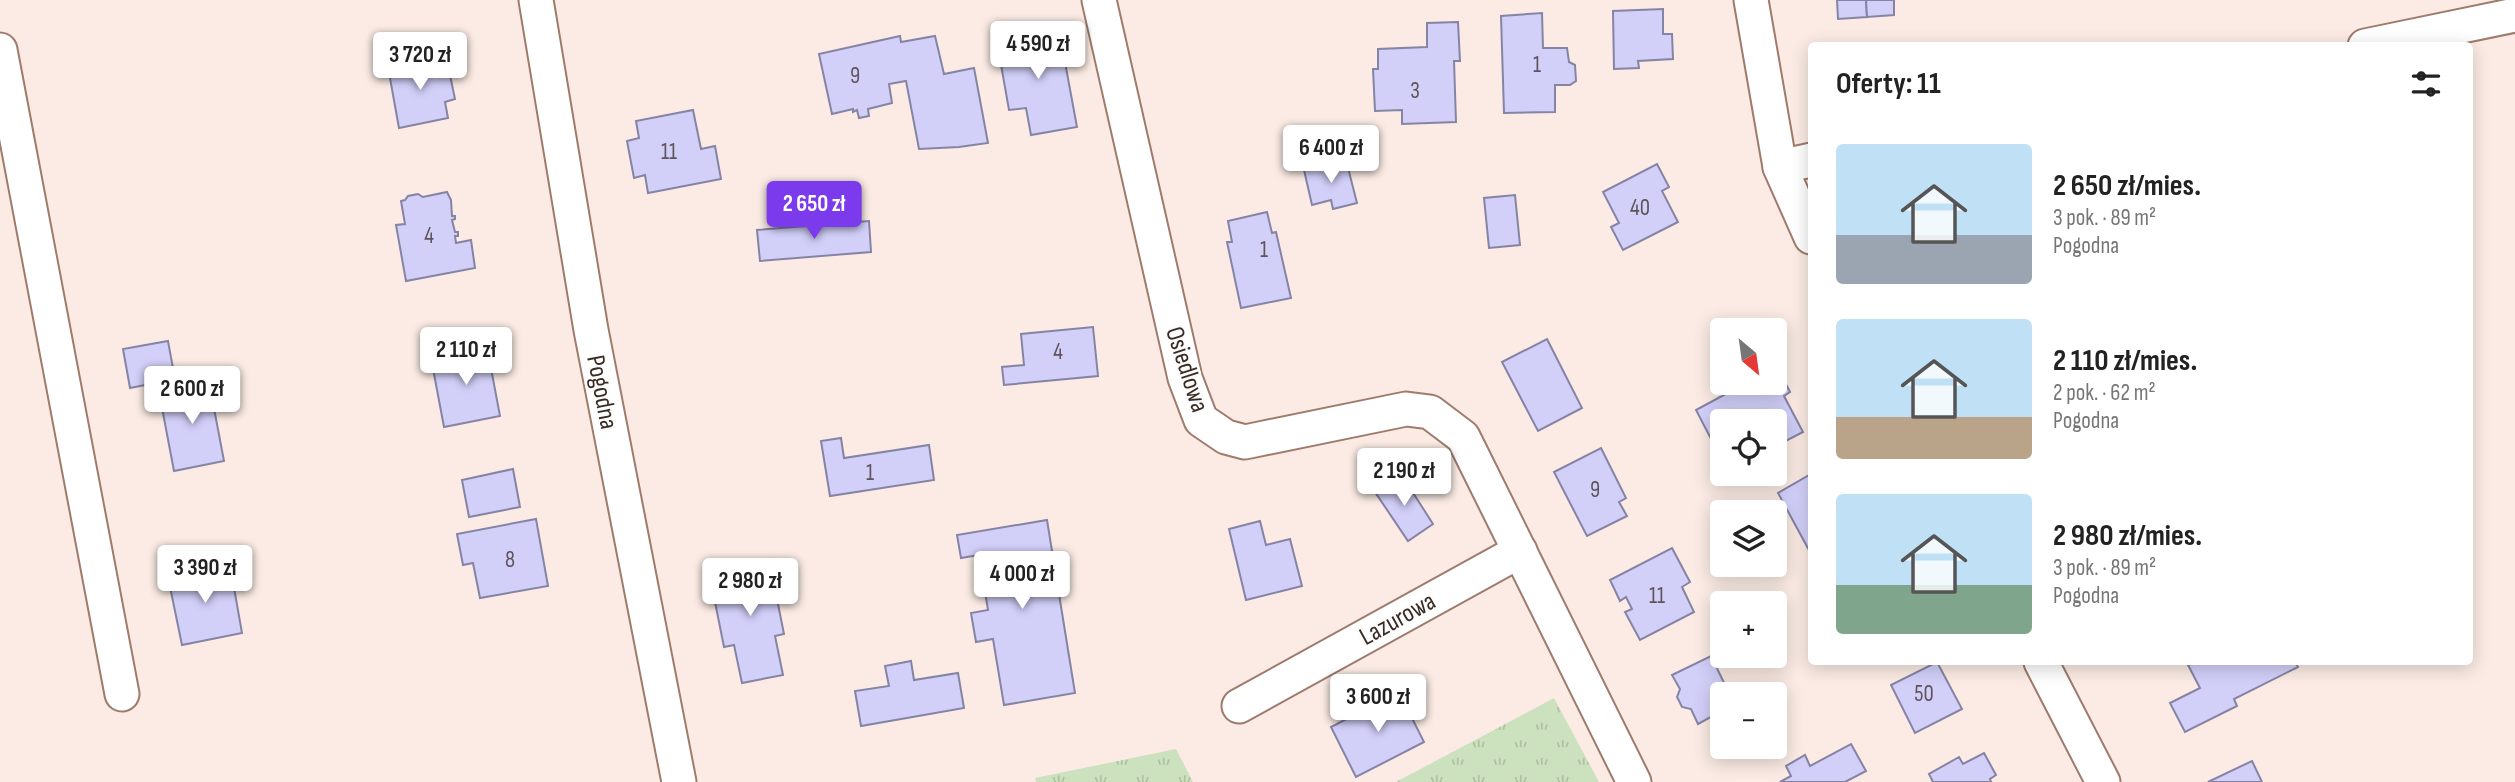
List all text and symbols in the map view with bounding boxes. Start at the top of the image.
pin: 4 590 zł [966,22,1110,81]
text: 4 590 zł [1006,30,1070,58]
pin: 3 720 zł [348,32,492,92]
text: 3 720 zł [389,41,451,69]
house number: 1 [1533,51,1541,79]
house number: 9 [850,62,860,90]
icon: filters [2407,65,2445,103]
text: Oferty: 11 [1836,66,1941,102]
house number: 3 [1410,77,1420,105]
pin: 6 400 zł [1259,125,1403,185]
text: 6 400 zł [1299,134,1363,162]
house number: 11 [661,138,677,166]
text: 2 650 zł/mies. [2053,168,2201,204]
icon: home [1892,172,1976,256]
pin: 2 650 zł [742,182,886,241]
text: 2 650 zł [783,190,845,218]
house number: 40 [1630,194,1650,222]
text: 3 pok. · 89 m² [2053,204,2156,232]
house number: 4 [424,222,434,250]
text: Pogodna [2053,232,2119,260]
house number: 1 [1260,236,1268,264]
north arrow [1710,318,1787,396]
map controls [1710,318,1787,759]
street label: Osiedlowa [1158,323,1215,416]
pin: 2 110 zł [394,328,538,387]
text: 2 110 zł [436,336,496,364]
house number: 4 [1053,338,1063,366]
text: 2 110 zł/mies. [2053,343,2197,379]
icon: home [1892,347,1976,431]
street label: Pogodna [579,353,624,432]
pin: 2 600 zł [120,366,264,426]
text: 2 600 zł [160,375,224,403]
text: 2 pok. · 62 m² [2053,379,2156,407]
text: Pogodna [2053,407,2119,435]
button: locate [1710,409,1787,486]
pin: 2 190 zł [1332,448,1476,508]
text: 2 190 zł [1373,457,1435,485]
house number: 1 [866,459,874,487]
house number: 9 [1590,476,1600,504]
button: layers [1710,500,1787,577]
text: 2 980 zł/mies. [2053,518,2202,554]
icon: home [1892,522,1976,606]
pin: 3 390 zł [133,546,277,605]
house number: 8 [505,546,515,574]
pin: 4 000 zł [950,552,1094,611]
text: 3 390 zł [173,554,237,582]
text: 3 pok. · 89 m² [2053,554,2156,582]
pin: 2 980 zł [678,558,822,618]
text: 4 000 zł [990,560,1054,588]
text: 2 980 zł [718,567,782,595]
house number: 11 [1649,582,1665,610]
text: Pogodna [2053,582,2119,610]
street label: Lazurowa [1354,586,1441,653]
button: + [1710,591,1787,668]
pin: 3 600 zł [1306,674,1450,734]
house number: 50 [1914,680,1934,708]
button: − [1710,682,1787,759]
text: 3 600 zł [1346,683,1410,711]

